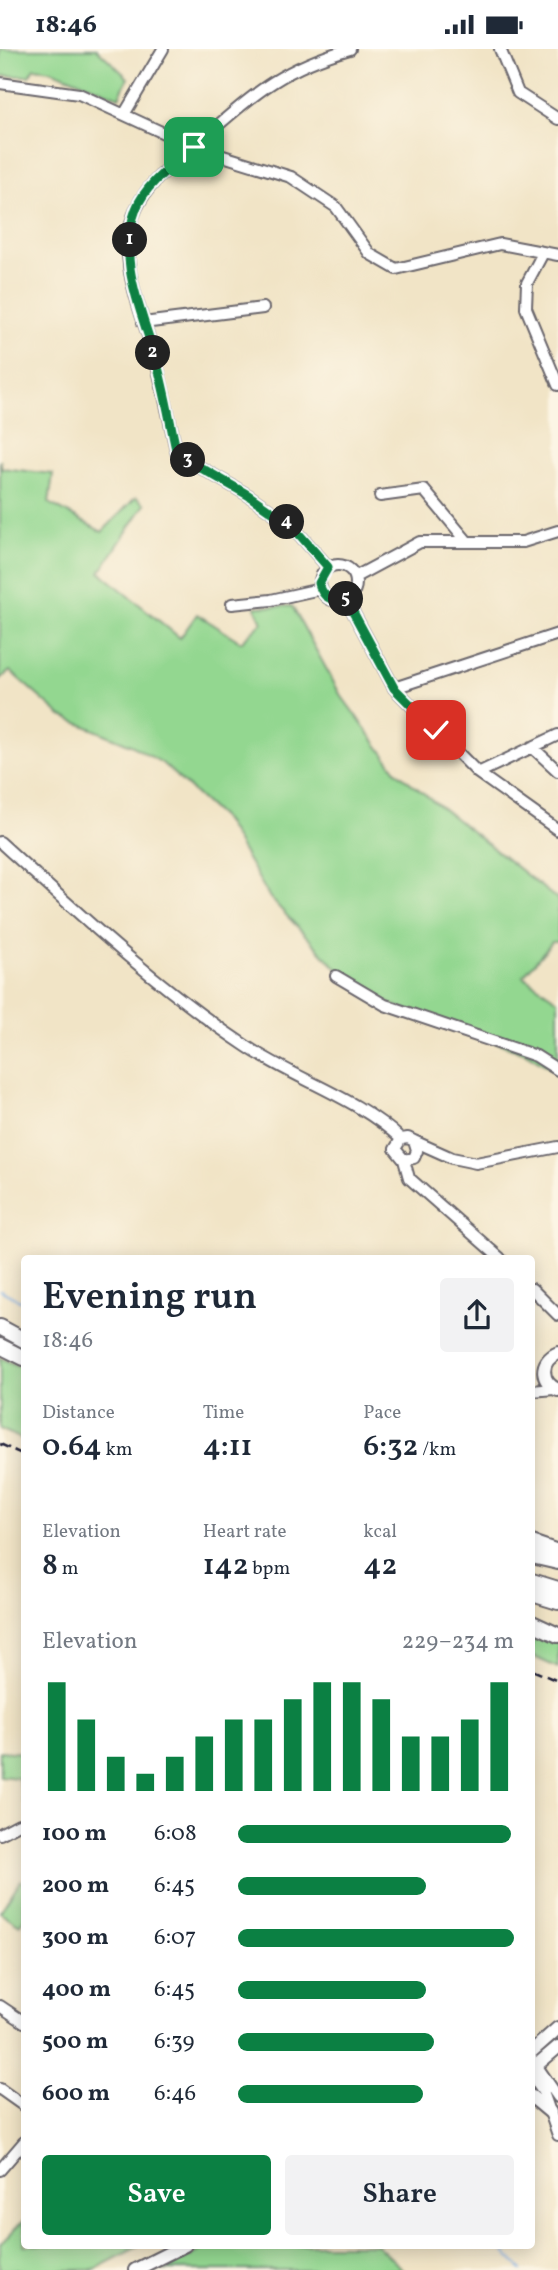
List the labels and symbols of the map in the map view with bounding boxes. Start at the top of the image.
pin [164,117,224,177]
pin: 1 [113,223,148,257]
pin: 2 [136,335,170,371]
pin: 3 [170,443,206,477]
pin: 4 [270,505,304,539]
pin: 5 [328,581,364,617]
pin [406,700,466,760]

